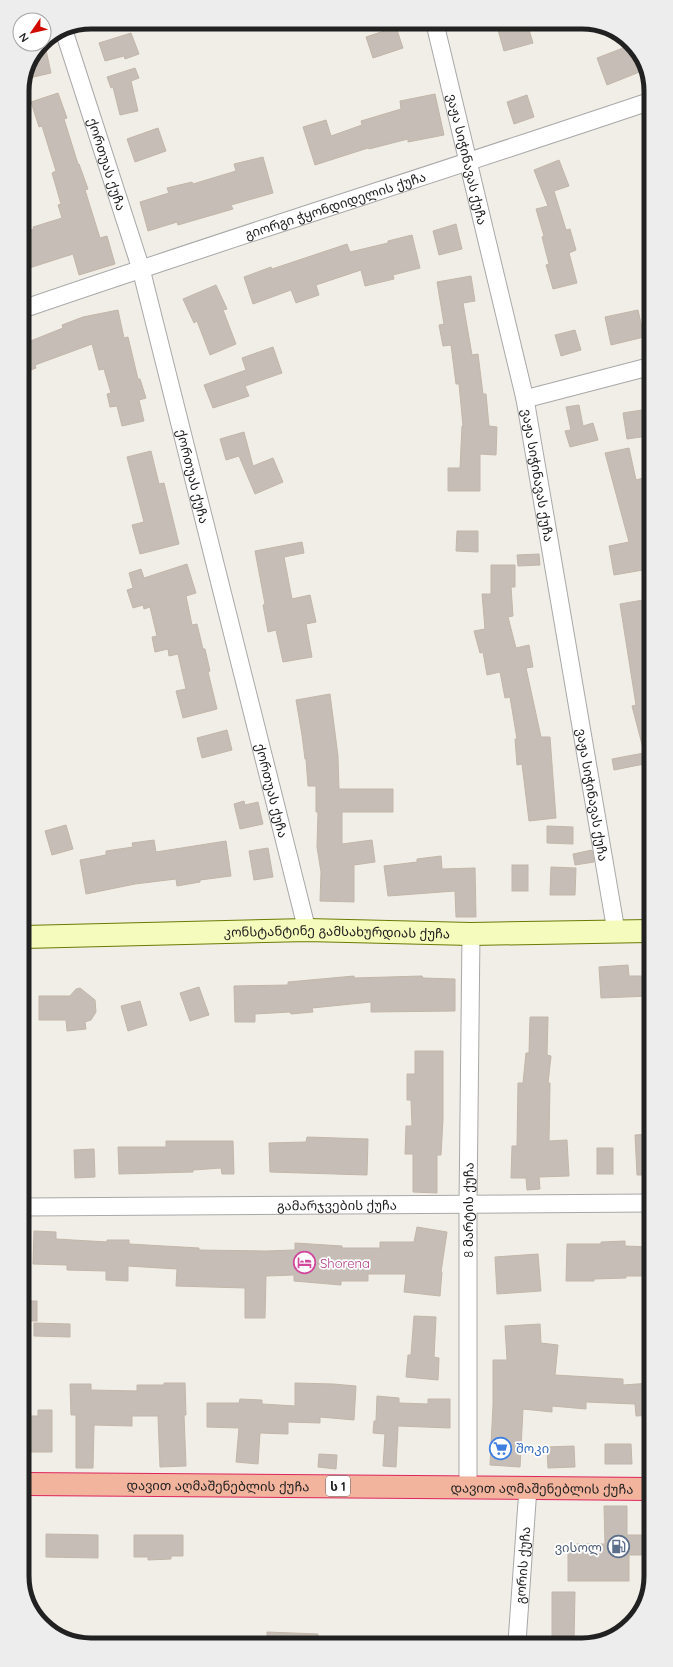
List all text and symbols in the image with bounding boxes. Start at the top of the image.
north arrow [12,12,52,52]
text: N [16,30,32,45]
street label: ვაჟა სიჭინავას ქუჩა [444,92,491,226]
street label: ქორთუას ქუჩა [85,116,130,212]
street label: გიორგი ჭყონდიდელის ქუჩა [243,168,428,242]
street label: ვაჟა სიჭინავას ქუჩა [519,408,557,543]
street label: ქორთუას ქუჩა [174,427,213,525]
street label: ვაჟა სიჭინავას ქუჩა [573,727,612,862]
street label: ქორთუას ქუჩა [252,742,291,839]
street label: კონსტანტინე გამსახურდიას ქუჩა [224,922,450,941]
street label: 8 მარტის ქუჩა [460,1162,476,1258]
street label: გამარჯვების ქუჩა [277,1197,397,1213]
hotel icon: Shorena [292,1250,318,1276]
place label: Shorena [320,1255,370,1271]
supermarket icon: შოკი [487,1435,513,1461]
place label: შოკი [516,1440,549,1456]
road number: ს 1 [326,1476,350,1496]
street label: დავით აღმაშენებლის ქუჩა [127,1477,309,1495]
street label: დავით აღმაშენებლის ქუჩა [451,1479,633,1497]
street label: გორის ქუჩა [512,1526,533,1605]
fuel station icon: ვისოლ [605,1534,631,1560]
place label: ვისოლ [555,1539,602,1556]

